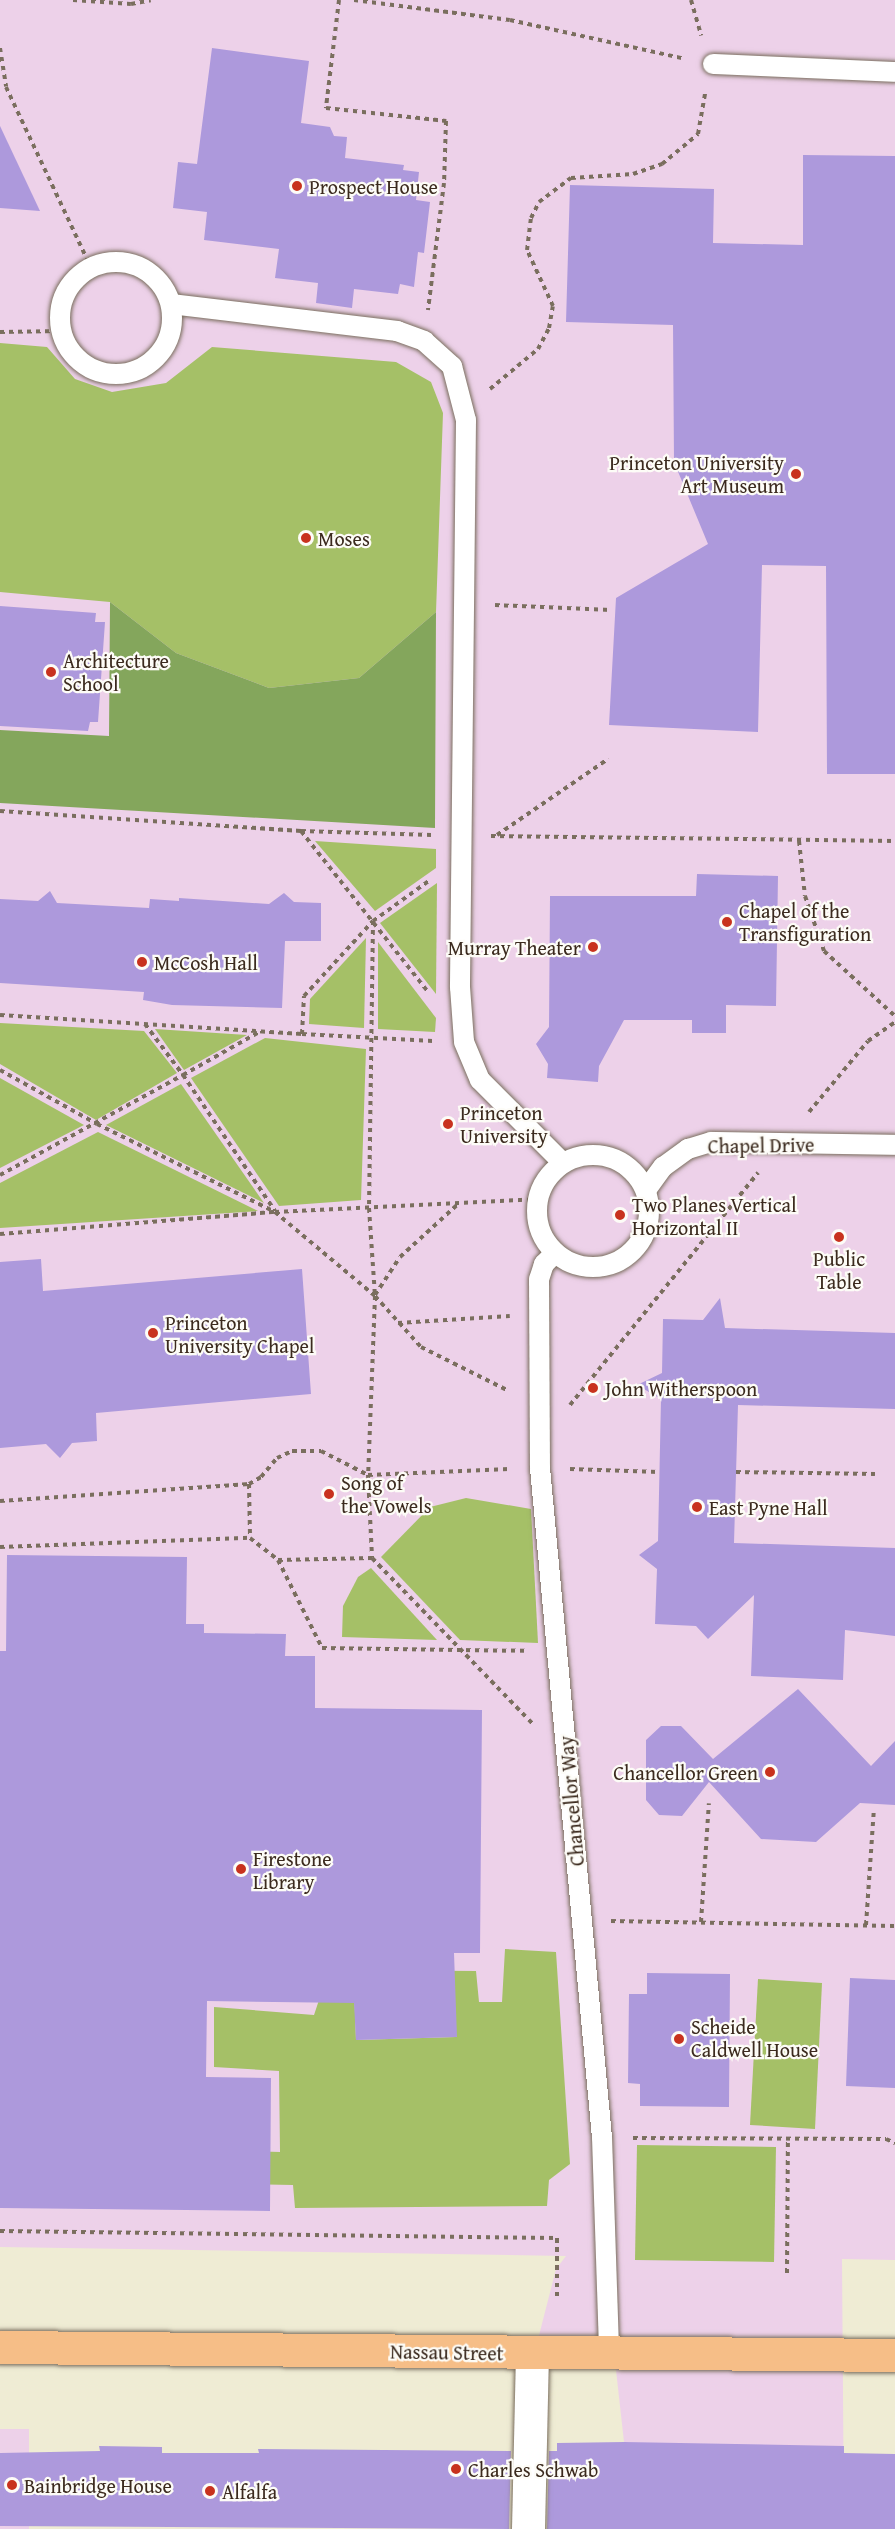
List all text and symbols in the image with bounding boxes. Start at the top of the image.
place label: Prospect House [309,174,438,198]
marker: Prospect House [290,179,304,193]
place label: Princeton University Art Museum [609,450,784,497]
marker: Princeton University Art Museum [789,467,803,481]
place label: Moses [318,526,370,550]
marker: Moses [299,531,313,545]
place label: Architecture School [63,648,169,695]
marker: Architecture School [44,665,58,679]
place label: Chapel of the Transfiguration [739,898,871,945]
marker: Chapel of the Transfiguration [720,915,734,929]
place label: Murray Theater [448,935,581,959]
marker: Murray Theater [586,940,600,954]
place label: McCosh Hall [154,950,258,974]
marker: McCosh Hall [135,955,149,969]
place label: Princeton University [460,1100,548,1147]
marker: Princeton University [441,1117,455,1131]
street label: Chapel Drive [707,1132,815,1158]
place label: Two Planes Vertical Horizontal II [632,1192,797,1239]
marker: Two Planes Vertical Horizontal II [613,1208,627,1222]
marker: Public Table [832,1230,846,1244]
place label: Public Table [813,1246,865,1293]
place label: Princeton University Chapel [165,1310,314,1357]
marker: Princeton University Chapel [146,1326,160,1340]
place label: John Witherspoon [605,1376,757,1400]
marker: John Witherspoon [586,1381,600,1395]
place label: Song of the Vowels [341,1470,432,1517]
marker: Song of the Vowels [322,1487,336,1501]
place label: East Pyne Hall [709,1495,828,1519]
marker: East Pyne Hall [690,1500,704,1514]
street label: Chancellor Way [553,1735,589,1867]
place label: Chancellor Green [613,1760,758,1784]
marker: Chancellor Green [763,1765,777,1779]
place label: Firestone Library [253,1846,332,1893]
marker: Firestone Library [234,1862,248,1876]
place label: Scheide Caldwell House [691,2015,818,2062]
marker: Scheide Caldwell House [672,2032,686,2046]
street label: Nassau Street [390,2339,504,2365]
place label: Charles Schwab [468,2457,598,2481]
marker: Charles Schwab [449,2462,463,2476]
place label: Bainbridge House [24,2473,172,2497]
marker: Bainbridge House [5,2478,19,2492]
place label: Alfalfa [222,2479,277,2503]
marker: Alfalfa [203,2484,217,2498]

